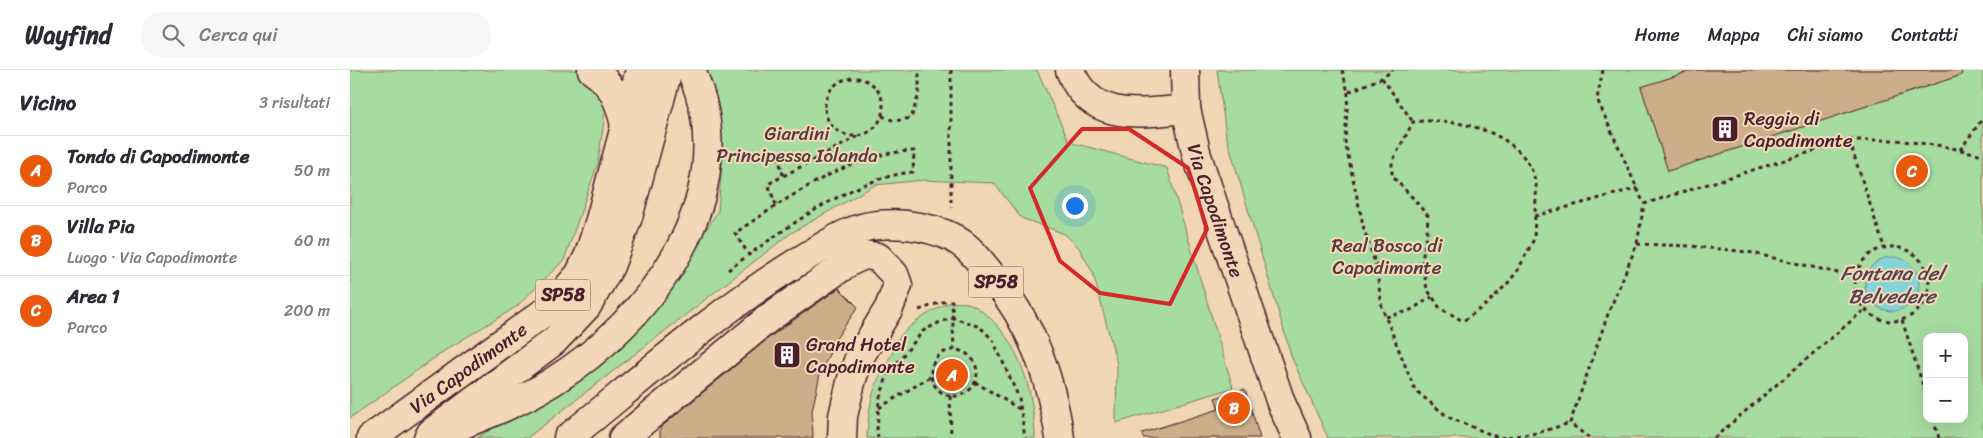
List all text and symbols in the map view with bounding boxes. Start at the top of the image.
search box [141,12,491,57]
text: Wayfind [25,14,111,56]
text: Cerca qui [199,18,277,51]
text: Home [1635,19,1680,51]
text: Mappa [1708,19,1760,51]
text: Chi siamo [1788,19,1863,51]
text: Contatti [1891,19,1958,51]
icon: search [159,21,187,49]
text: Vicino [20,84,76,122]
text: 3 risultati [259,88,330,117]
place label: Reggia di Capodimonte [1744,102,1853,157]
building icon: Reggia di Capodimonte [1710,114,1740,144]
park label: Giardini Principessa Iolanda [716,117,878,172]
text: Tondo di Capodimonte [67,140,249,173]
street label: Via Capodimonte [1178,140,1254,282]
pin: C [1896,152,1928,190]
text: A [31,156,41,185]
text: 50 m [294,156,330,185]
text: Parco [67,173,107,202]
your location [1062,193,1088,219]
text: Villa Pia [67,210,135,243]
text: B [31,226,41,255]
text: 60 m [294,226,330,255]
park label: Real Bosco di Capodimonte [1332,229,1443,284]
text: Luogo · Via Capodimonte [67,243,237,272]
water label: Fontana del Belvedere [1840,256,1948,314]
road number: SP58 [968,266,1024,298]
text: Area 1 [67,280,120,313]
road number: SP58 [536,280,590,310]
text: C [31,296,41,325]
text: 200 m [284,296,330,325]
text: Parco [67,313,107,342]
street label: Via Capodimonte [402,313,535,422]
place label: Grand Hotel Capodimonte [806,328,915,383]
map controls [1923,333,1968,423]
button: + [1923,333,1968,378]
building icon: Grand Hotel Capodimonte [772,340,802,370]
pin: A [936,356,968,394]
button: − [1923,378,1968,423]
pin: B [1218,389,1250,427]

